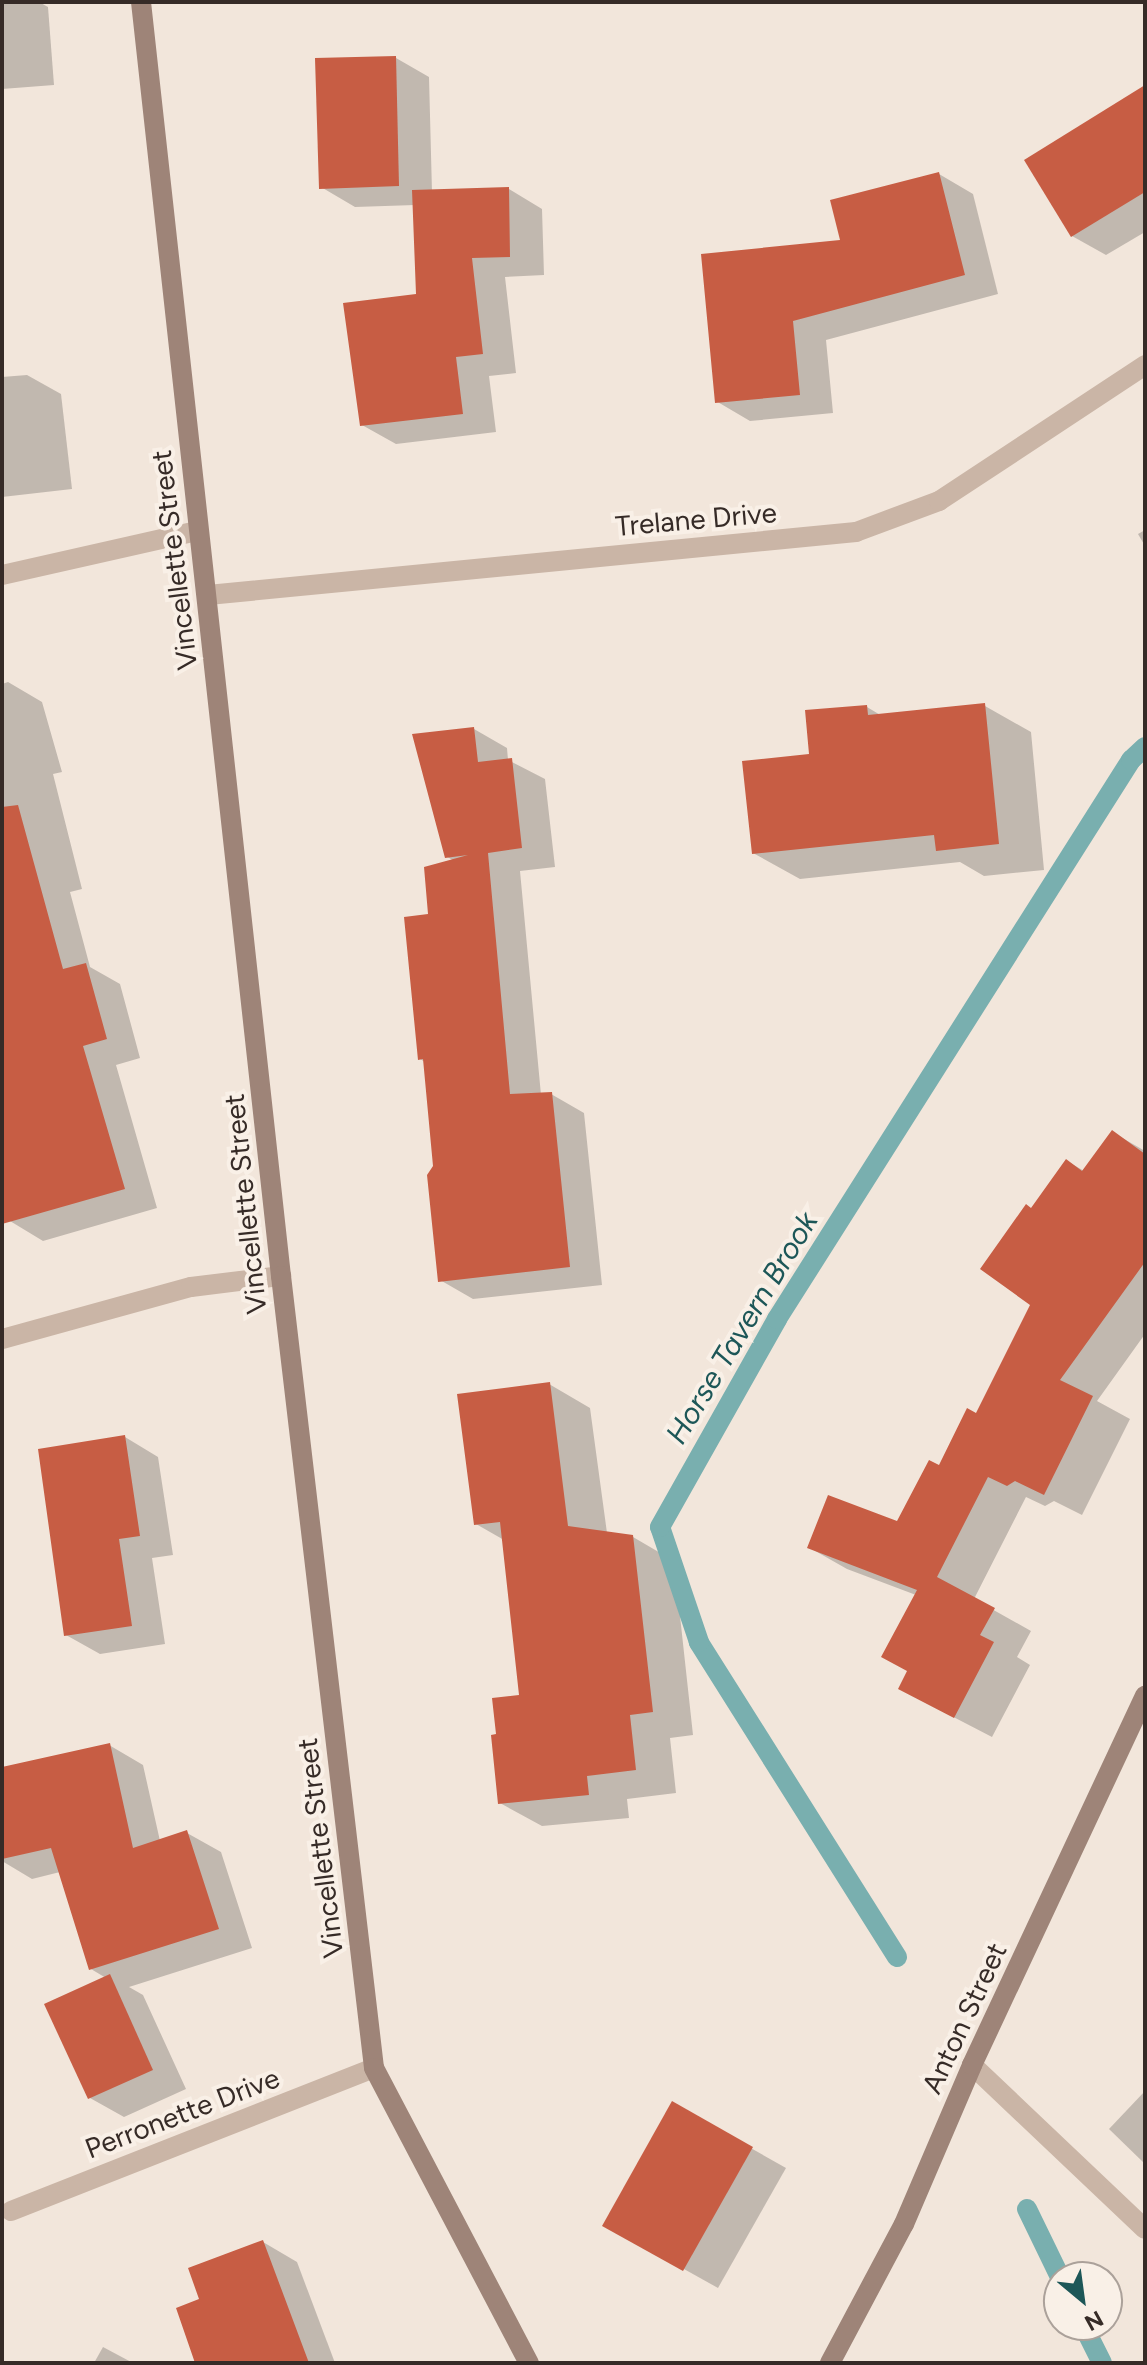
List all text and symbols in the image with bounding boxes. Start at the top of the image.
street label: Vincellette Street [144,448,204,672]
street label: Trelane Drive [614,495,778,543]
street label: Vincellette Street [217,1092,273,1316]
water label: Horse Tavern Brook [658,1205,826,1451]
street label: Vincellette Street [290,1736,350,1960]
street label: Anton Street [914,1937,1014,2099]
street label: Perronette Drive [80,2061,284,2165]
north arrow [1043,2261,1123,2341]
text: N [1080,2305,1108,2337]

